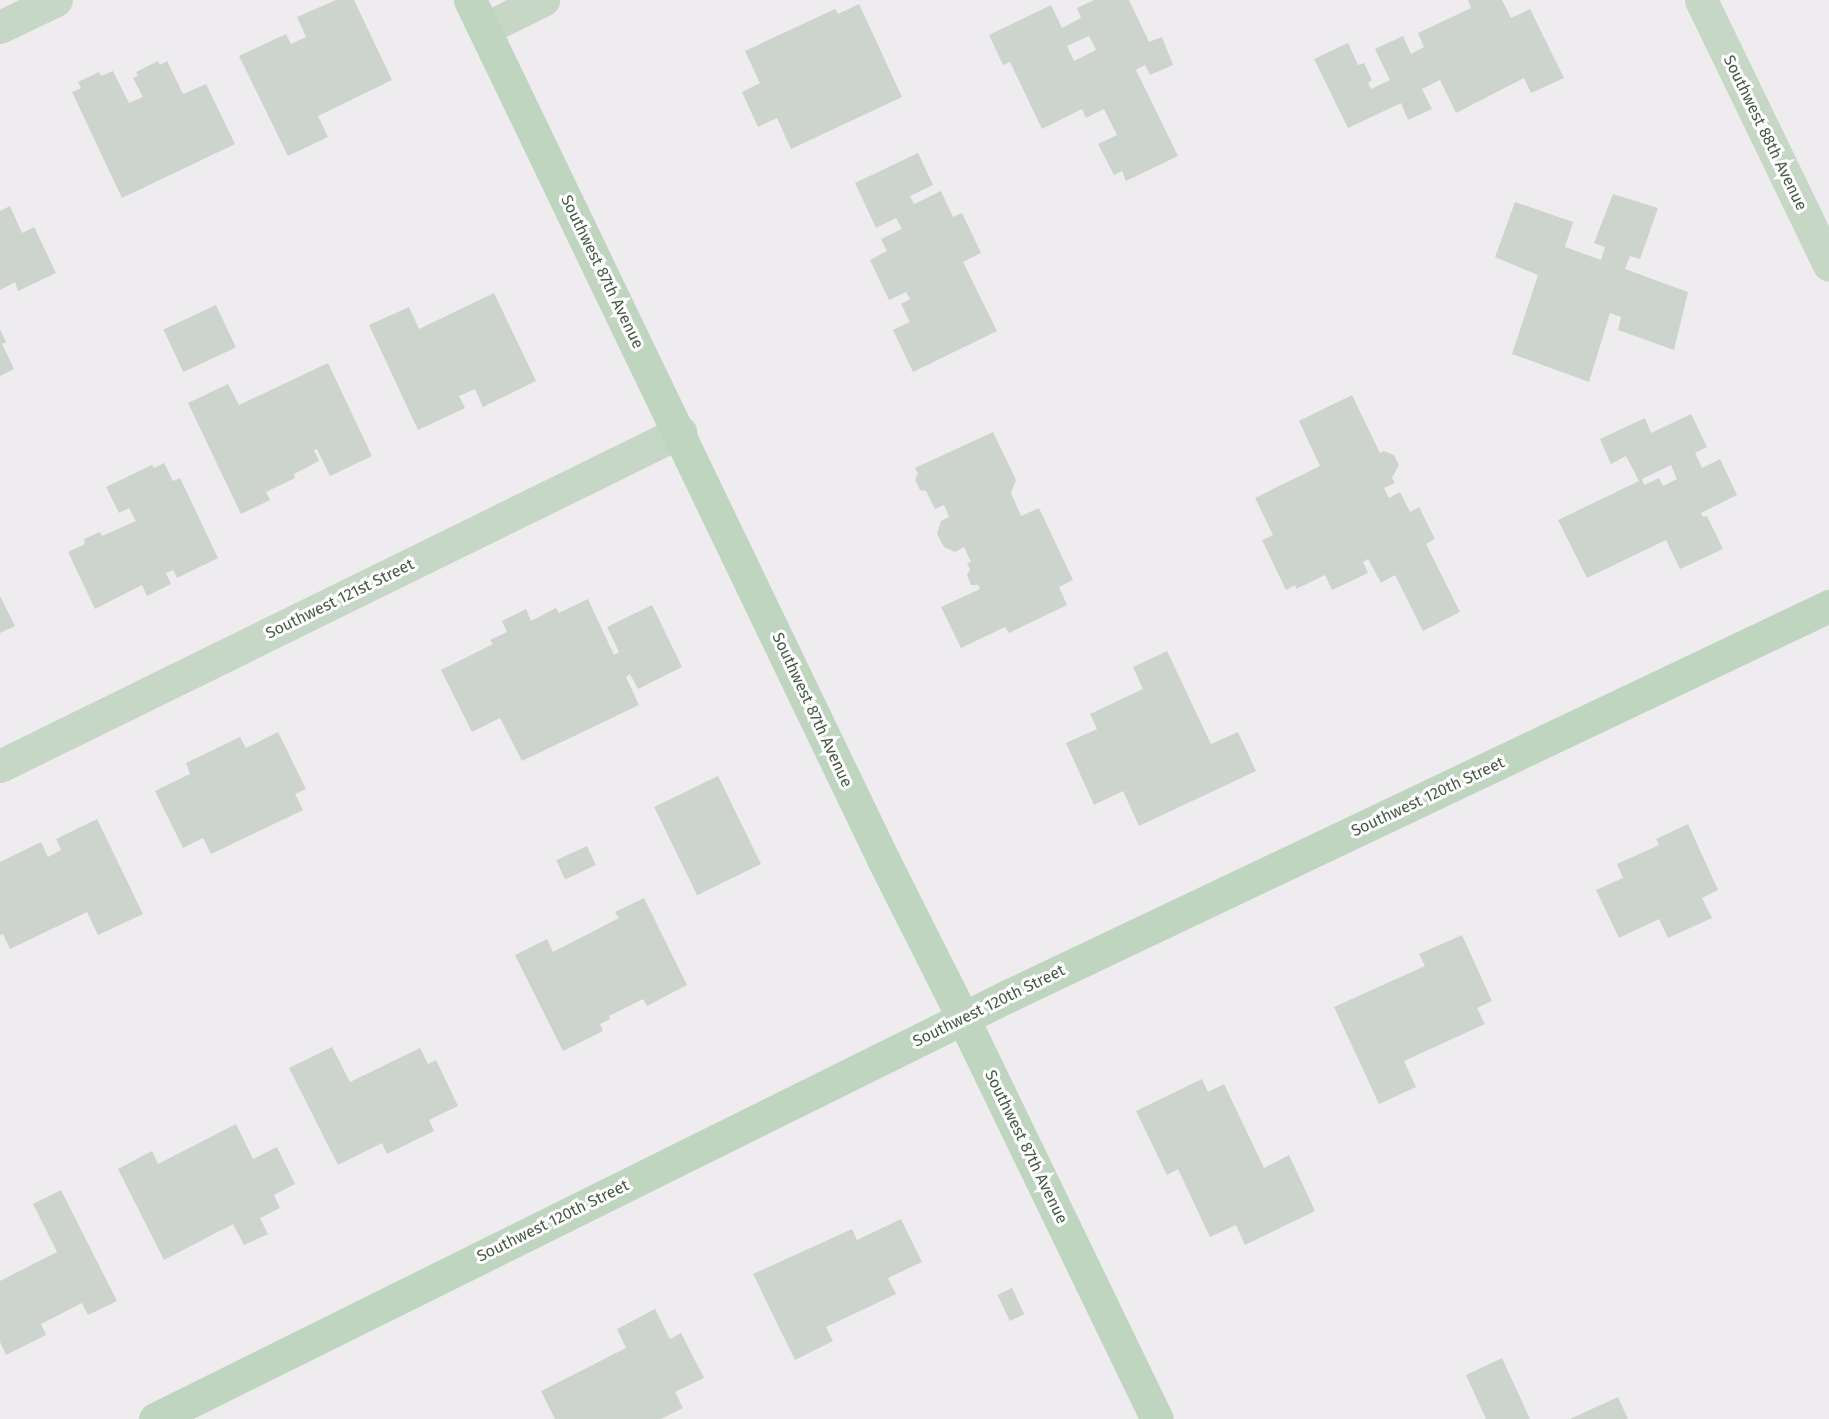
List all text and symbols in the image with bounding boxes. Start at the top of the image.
street label: Southwest 88th Avenue [1719,52,1811,214]
street label: Southwest 87th Avenue [556,192,648,352]
street label: Southwest 121st Street [263,555,417,643]
street label: Southwest 87th Avenue [768,630,856,790]
street label: Southwest 120th Street [1348,753,1508,841]
street label: Southwest 120th Street [910,961,1068,1051]
street label: Southwest 87th Avenue [980,1067,1072,1227]
street label: Southwest 120th Street [474,1176,632,1266]

